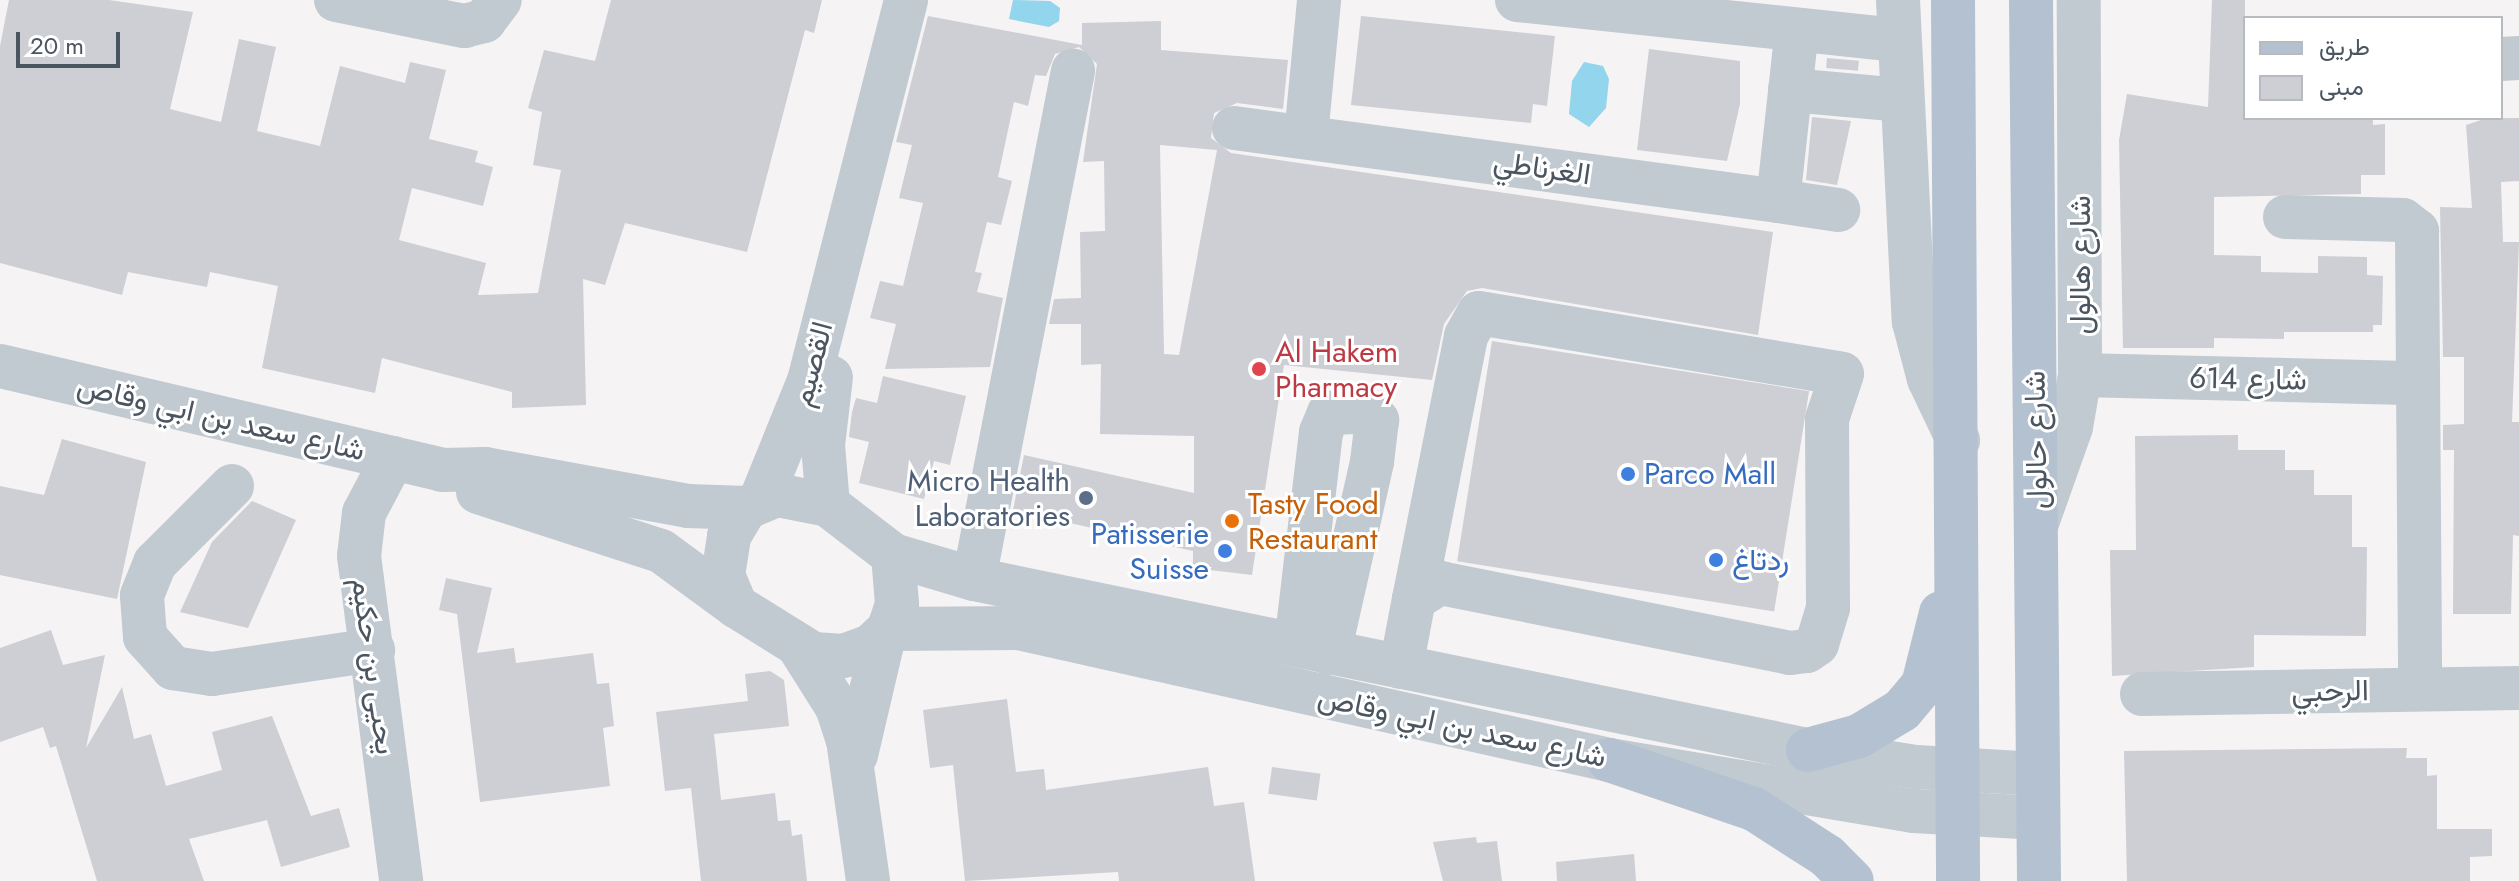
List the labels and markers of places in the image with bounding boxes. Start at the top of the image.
place label: Al Hakem Pharmacy [1275,334,1398,404]
marker: Al Hakem Pharmacy [1250,360,1268,378]
place label: Parco Mall [1644,456,1776,492]
place label: Micro Health Laboratories [907,463,1070,534]
marker: Parco Mall [1619,465,1637,483]
place label: Tasty Food Restaurant [1248,486,1379,556]
marker: Micro Health Laboratories [1077,489,1095,507]
marker: Tasty Food Restaurant [1223,512,1241,530]
place label: Patisserie Suisse [1091,516,1209,586]
marker: Patisserie Suisse [1216,542,1234,560]
place label: ردتاغ [1732,542,1789,578]
marker: ردتاغ [1707,551,1725,569]

